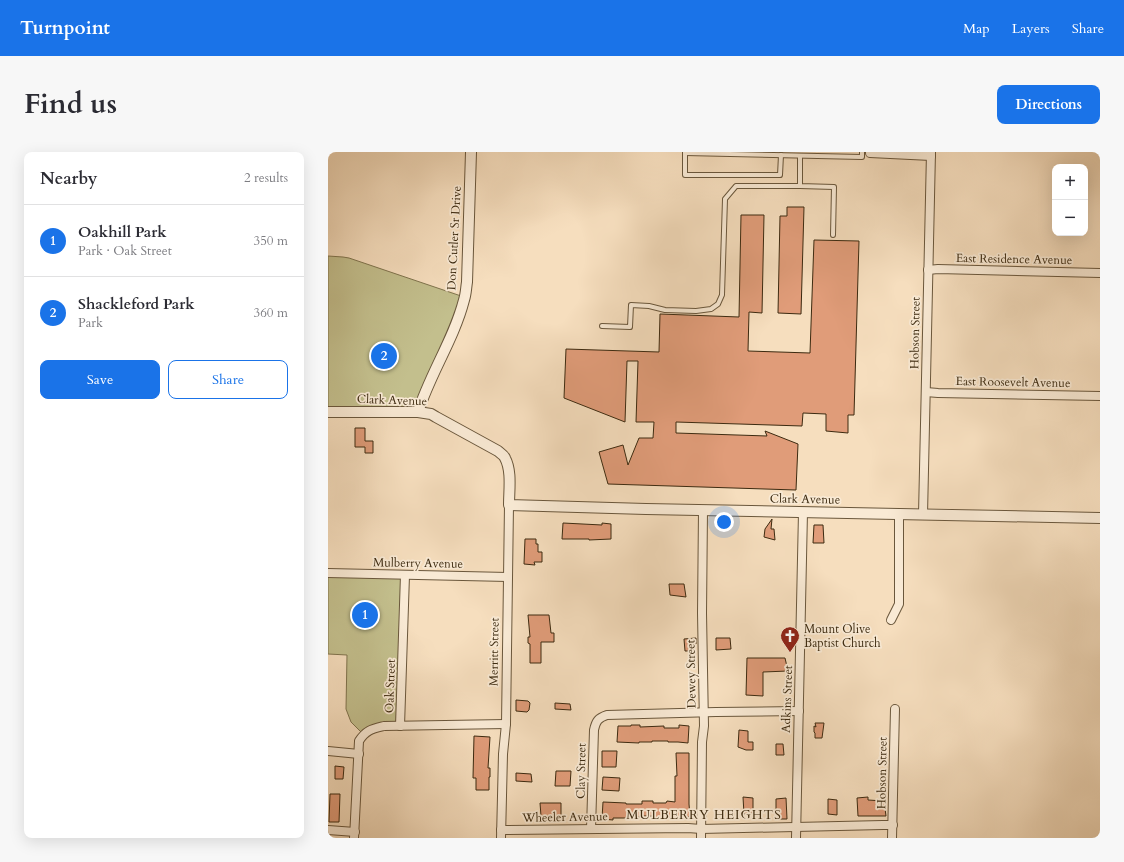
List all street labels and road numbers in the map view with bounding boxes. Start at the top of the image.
street label: Don Cutler Sr Drive [443,185,465,291]
street label: East Residence Avenue [956,250,1072,268]
street label: Hobson Street [906,296,924,369]
street label: East Roosevelt Avenue [955,373,1071,391]
street label: Clark Avenue [357,391,427,409]
street label: Clark Avenue [770,490,840,508]
street label: Mulberry Avenue [373,554,463,572]
street label: Merritt Street [485,617,503,686]
street label: Dewey Street [682,639,700,708]
street label: Oak Street [381,658,399,713]
street label: Adkins Street [778,665,796,733]
street label: Hobson Street [873,736,891,809]
street label: Clay Street [573,743,589,799]
street label: Wheeler Avenue [521,808,608,826]

